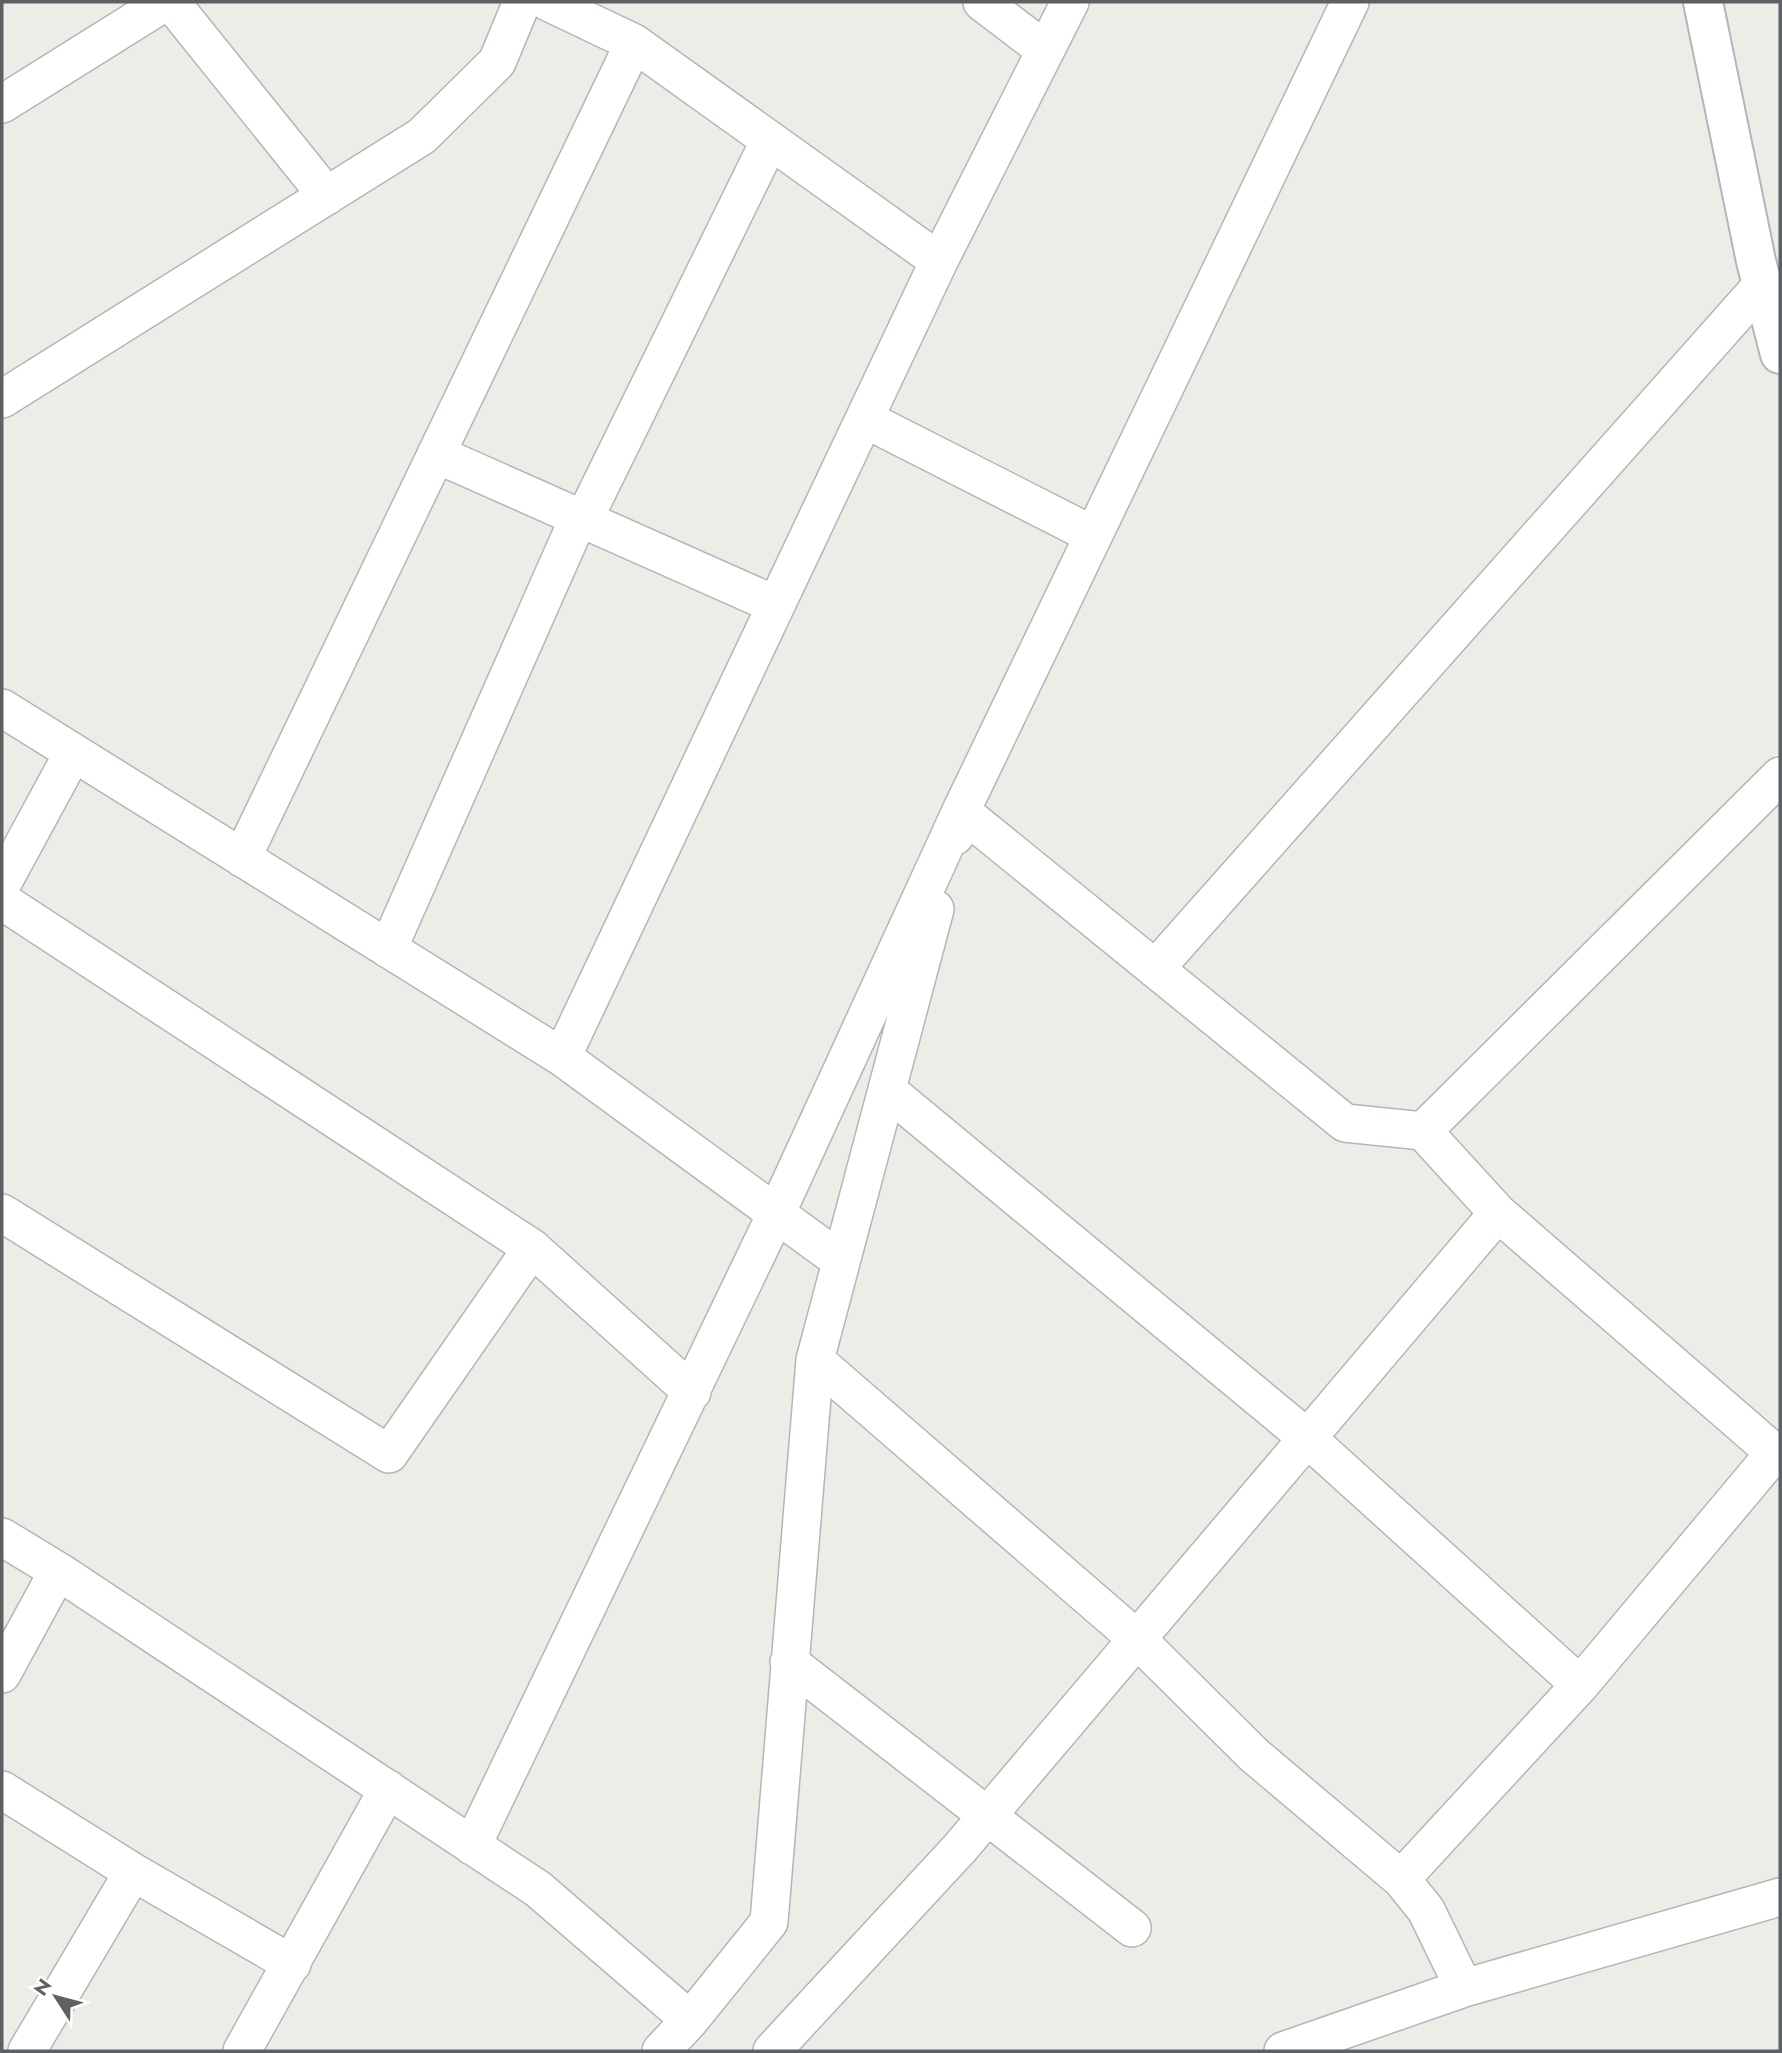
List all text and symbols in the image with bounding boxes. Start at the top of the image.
north arrow [21,1962,91,2032]
text: N [27,1973,58,2001]

